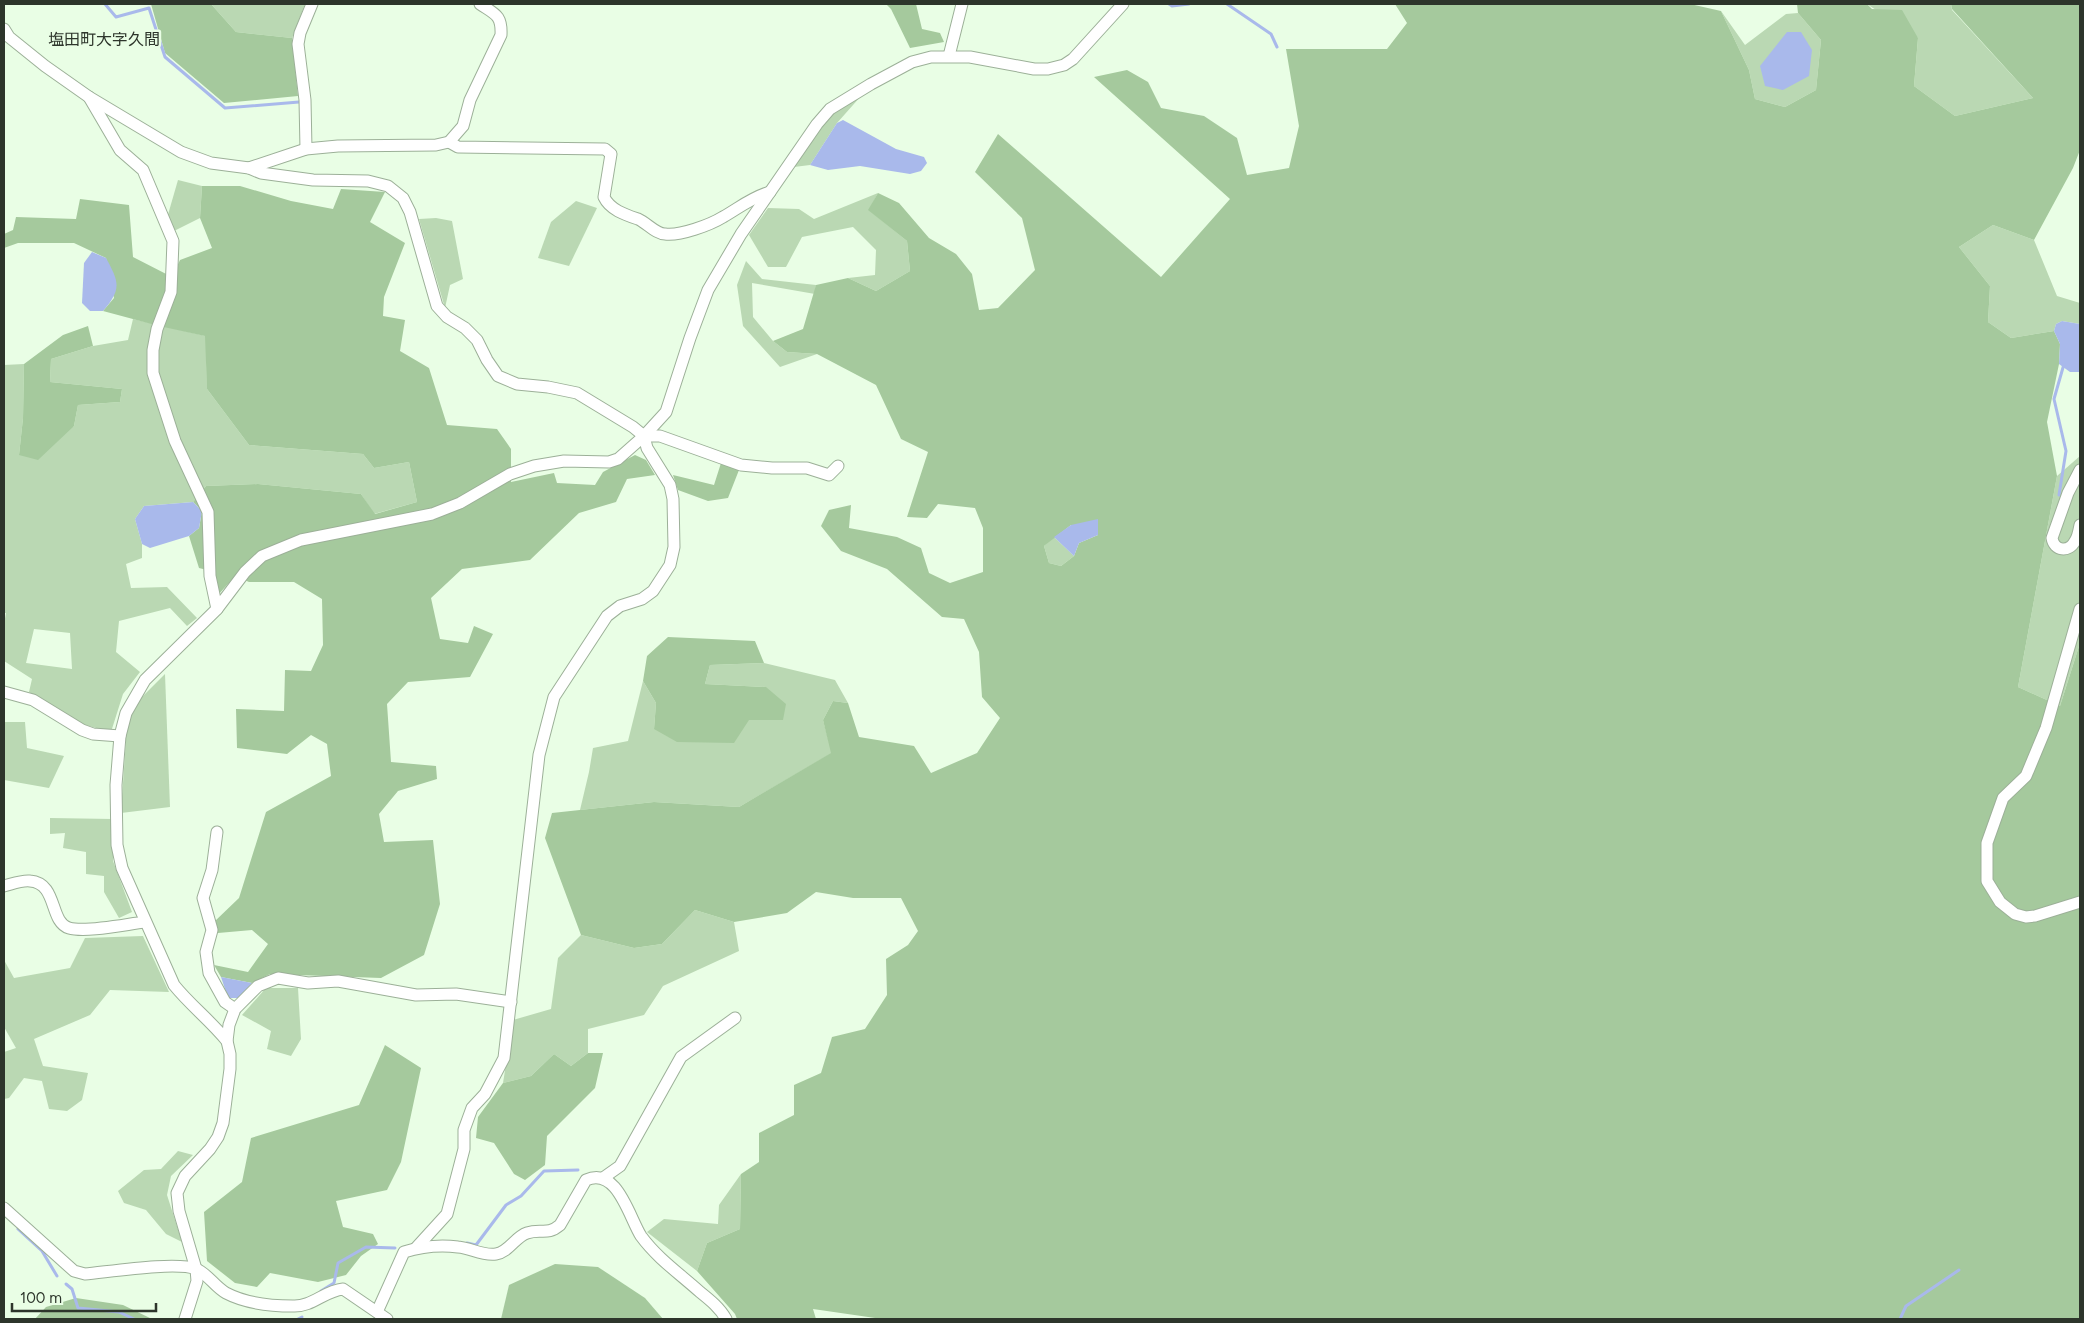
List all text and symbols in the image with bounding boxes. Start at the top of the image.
district label: 塩田町大字久間 [48,30,160,49]
scale bar [12,1280,156,1312]
text: 100 m [20,1289,62,1307]

